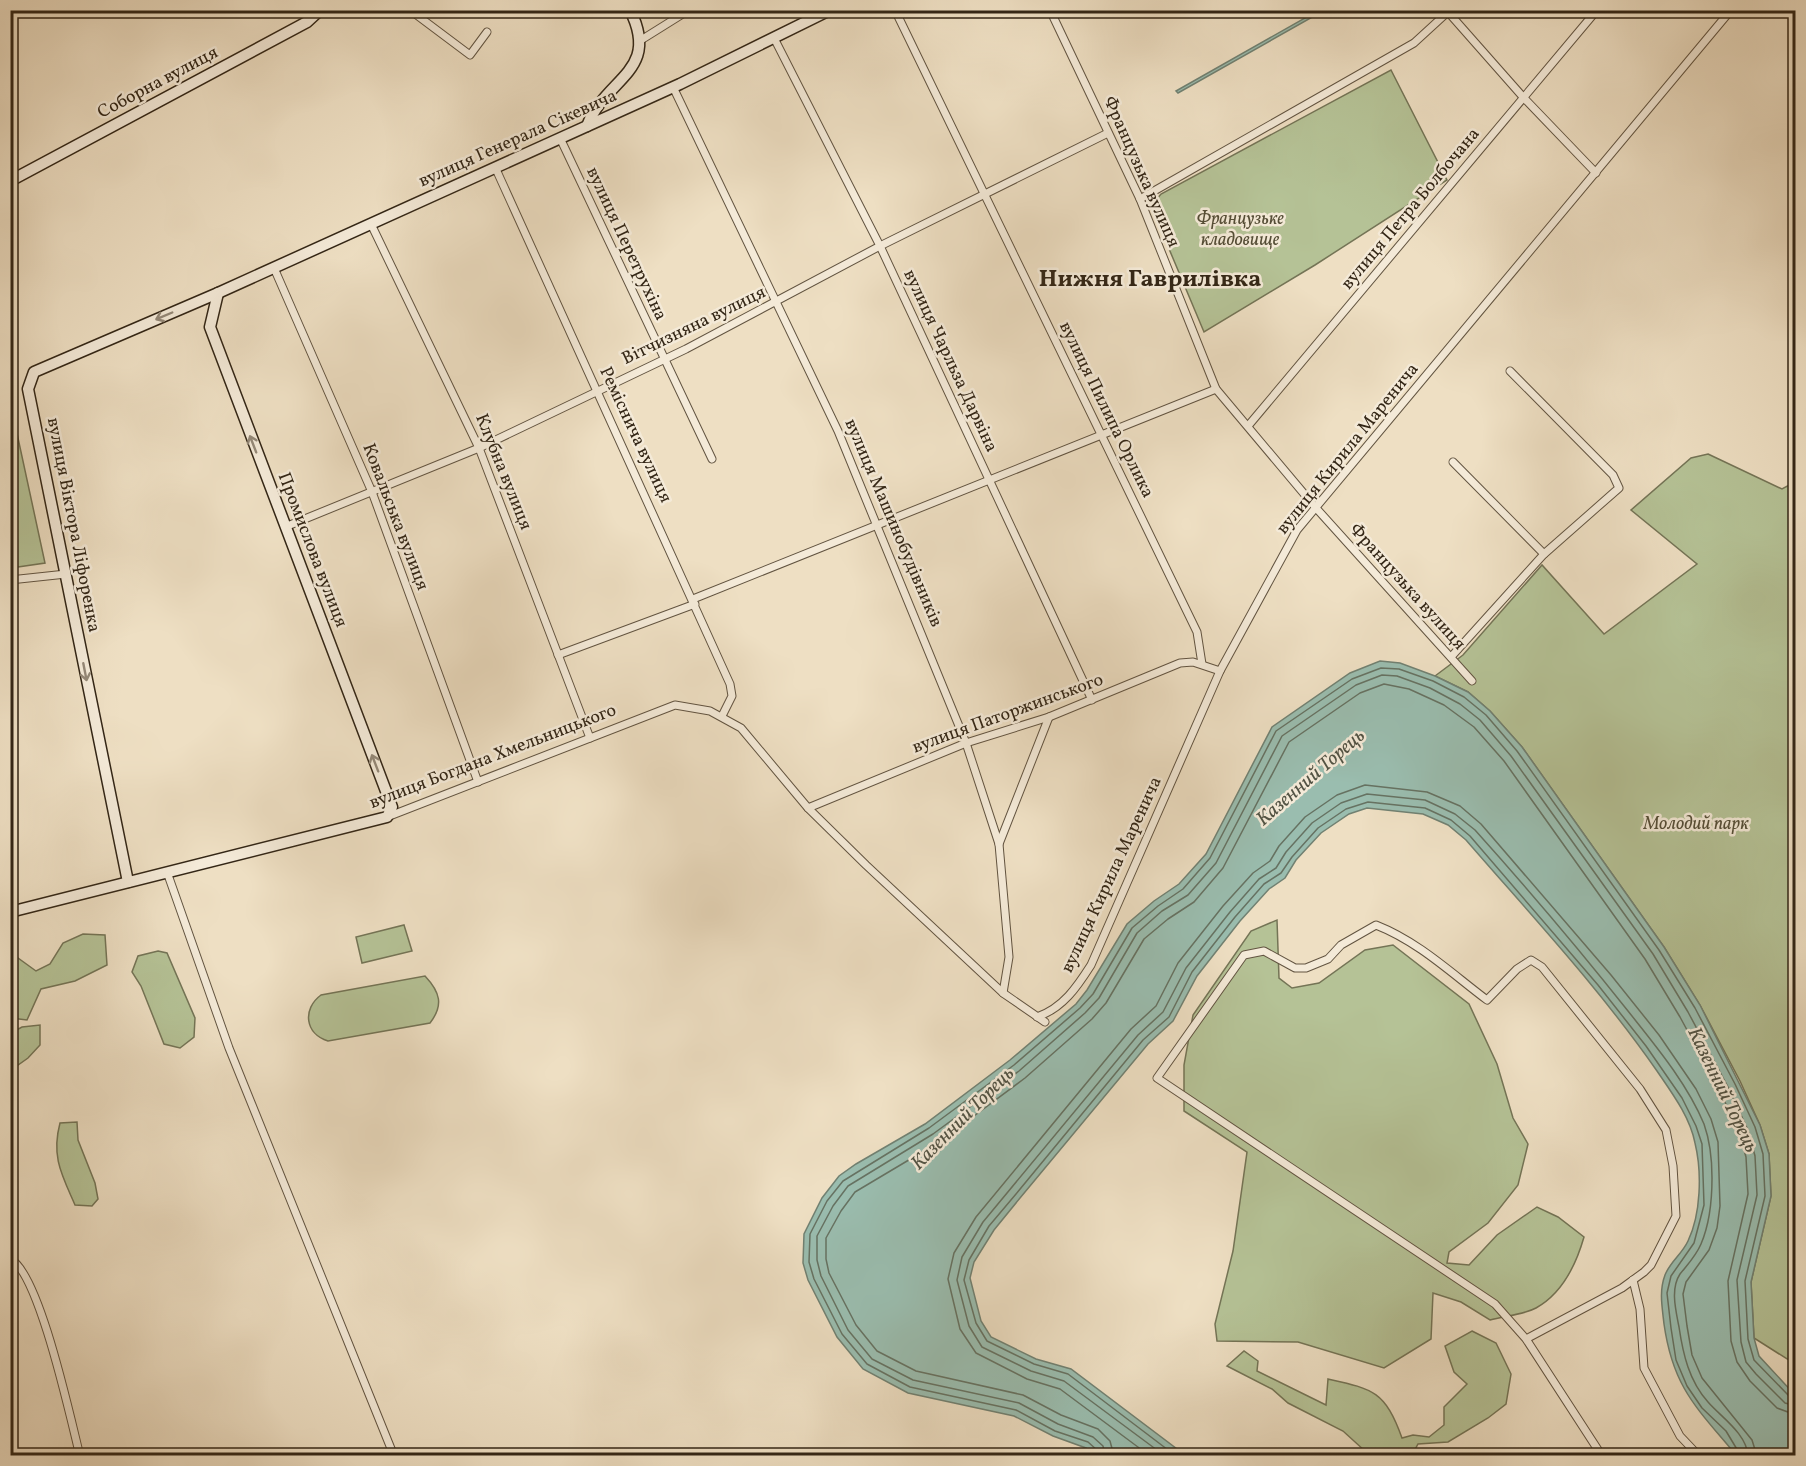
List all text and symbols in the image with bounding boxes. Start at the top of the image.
street label: Соборна вулиця [93,41,223,125]
street label: вулиця Генерала Сікевича [415,84,621,194]
street label: Французька вулиця [1096,92,1186,252]
street label: вулиця Петра Болбочана [1336,123,1486,295]
street label: вулиця Перетрухіна [579,163,673,325]
park label: Французьке кладовище [1196,207,1284,253]
district label: Нижня Гаврилівка [1039,263,1261,297]
street label: вулиця Чарльза Дарвіна [897,266,1003,457]
street label: Вітчизняна вулиця [618,280,770,372]
one-way arrow [156,310,174,322]
street label: вулиця Пилипа Орлика [1052,318,1160,502]
street label: вулиця Кирила Маренича [1271,358,1425,540]
street label: Реміснича вулиця [592,363,678,507]
street label: Клубна вулиця [468,410,538,534]
street label: вулиця Віктора Ліфоренка [40,415,106,635]
street label: вулиця Машинобудівників [838,415,948,631]
one-way arrow [247,435,258,454]
street label: Ковальська вулиця [355,440,435,594]
street label: Промислова вулиця [271,469,353,631]
street label: Французька вулиця [1343,518,1471,656]
one-way arrow [80,662,91,681]
street label: вулиця Паторжинського [909,668,1107,760]
street label: вулиця Богдана Хмельницького [366,698,620,816]
water label: Казенний Торець [1250,723,1372,833]
one-way arrow [369,755,380,773]
street label: вулиця Кирила Маренича [1055,773,1169,977]
park label: Молодий парк [1643,812,1749,837]
water label: Казенний Торець [1680,1023,1764,1157]
water label: Казенний Торець [905,1061,1021,1177]

